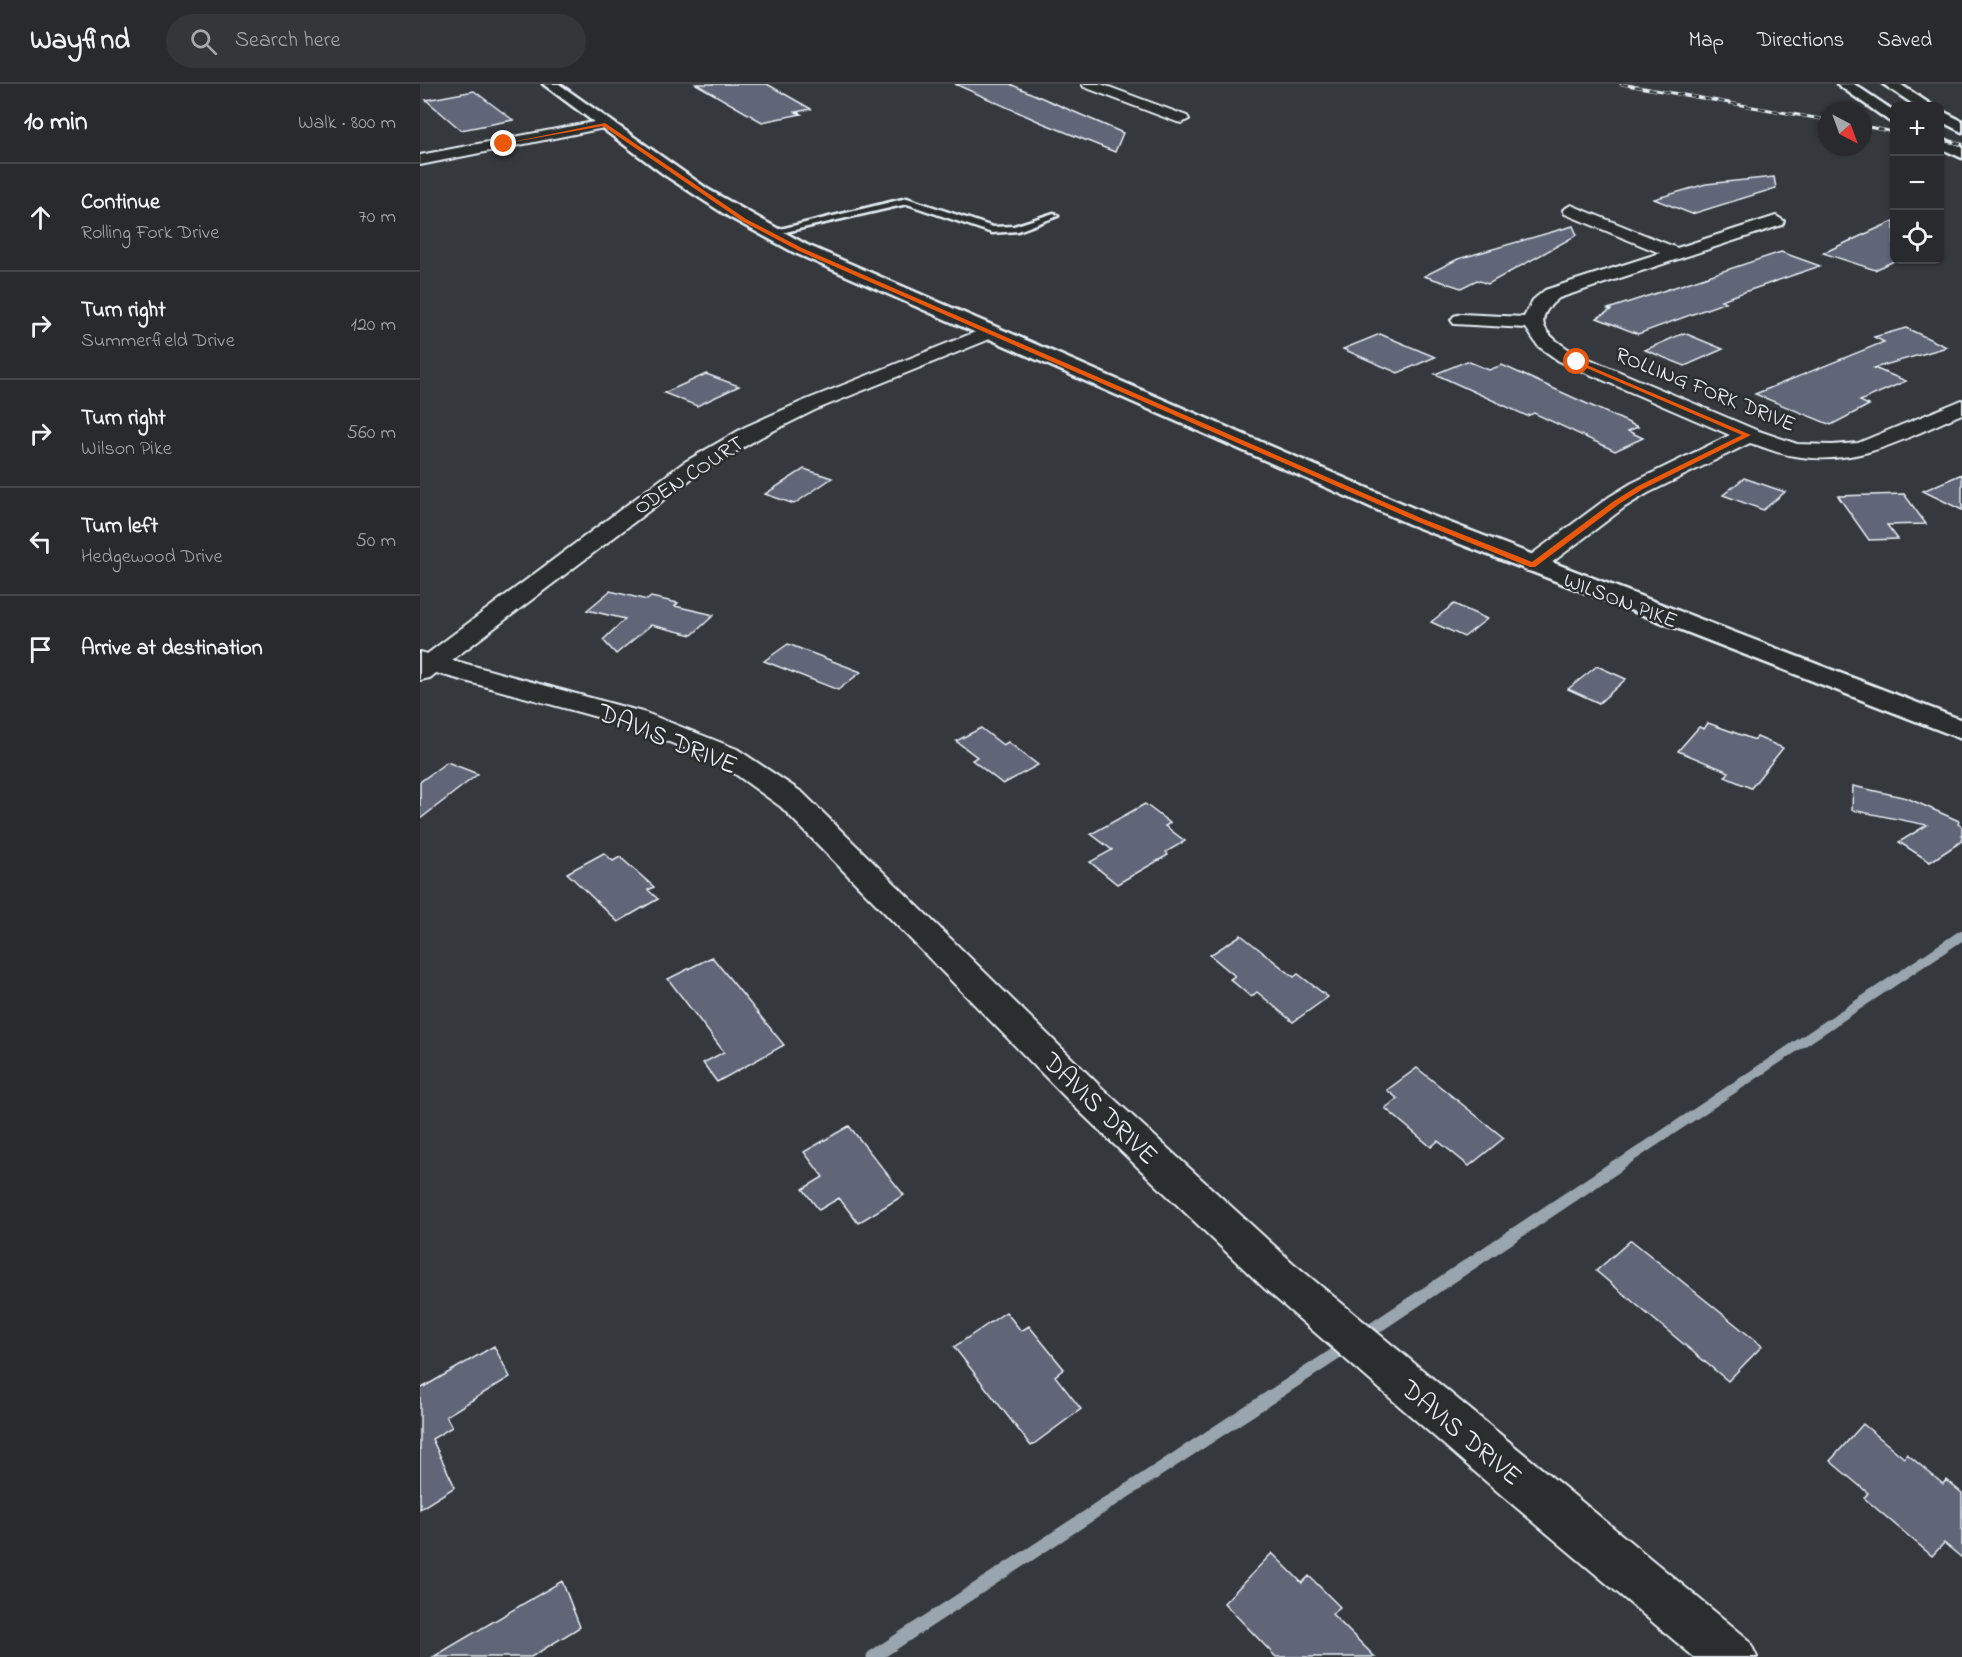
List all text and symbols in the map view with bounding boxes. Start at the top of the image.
search box [166,14,586,68]
text: Wayfind [30,21,130,62]
icon: search [187,25,220,58]
text: Search here [235,25,340,57]
text: Map [1688,26,1724,56]
text: Directions [1757,26,1844,56]
text: Saved [1877,26,1932,56]
north arrow [1818,102,1872,156]
map controls [1890,102,1944,264]
button: + [1890,102,1944,156]
text: 10 min [24,104,88,142]
text: Walk · 800 m [298,109,396,138]
route end [490,130,516,156]
button: − [1890,156,1944,210]
text: Continue [81,187,160,219]
icon: ahead [24,201,57,234]
text: 70 m [359,203,396,232]
button: locate [1890,210,1944,264]
text: Rolling Fork Drive [81,219,219,248]
text: Turn right [81,295,166,327]
icon: right [24,309,57,342]
text: 120 m [351,311,396,340]
text: Summerfield Drive [81,327,235,356]
street label: ROLLING FORK DRIVE [1610,340,1800,442]
route start [1563,348,1589,374]
text: Turn right [81,403,166,435]
icon: right [24,417,57,450]
text: 560 m [347,419,396,448]
street label: ODEN COURT [628,429,751,524]
text: Wilson Pike [81,435,172,464]
text: Turn left [81,511,158,543]
icon: left [24,525,57,558]
text: 50 m [355,527,396,556]
text: Hedgewood Drive [81,543,223,572]
street label: WILSON PIKE [1558,565,1682,638]
icon: arrive [24,633,57,666]
text: Arrive at destination [81,633,263,665]
street label: DAVIS DRIVE [590,694,743,786]
street label: DAVIS DRIVE [1032,1044,1166,1175]
street label: DAVIS DRIVE [1390,1371,1530,1496]

